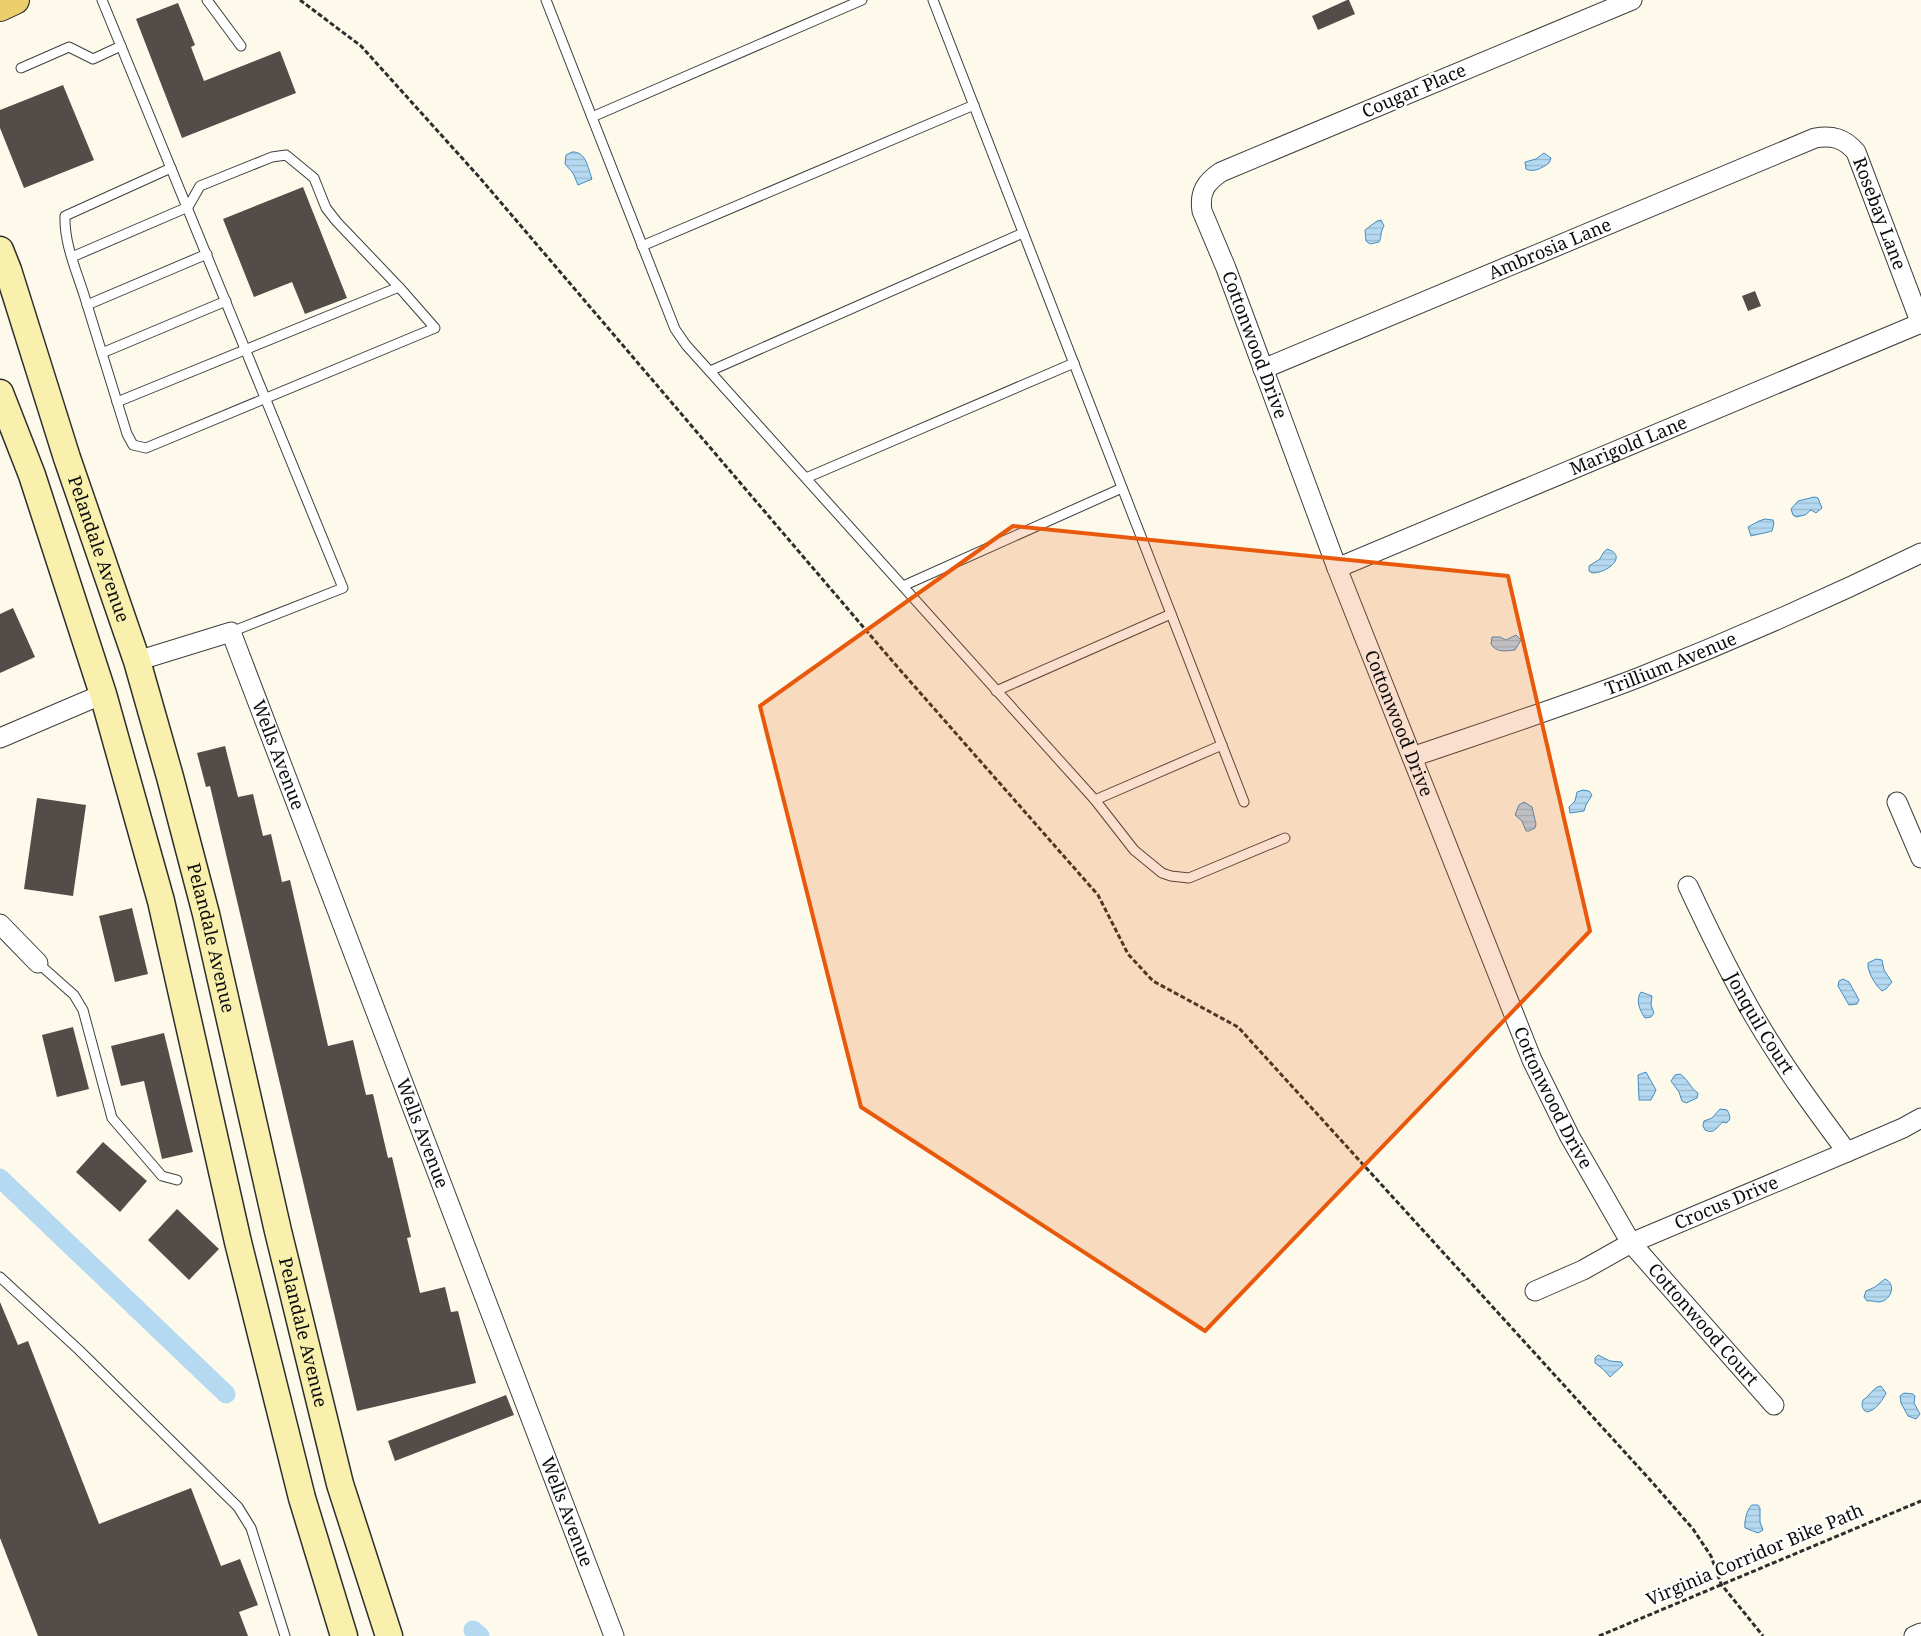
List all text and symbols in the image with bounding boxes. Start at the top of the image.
street label: Cougar Place [1358,57,1469,123]
street label: Rosebay Lane [1848,154,1912,273]
street label: Ambrosia Lane [1484,212,1615,284]
street label: Cottonwood Drive [1217,267,1294,422]
street label: Marigold Lane [1566,410,1690,480]
street label: Pelandale Avenue [63,472,136,625]
street label: Trillium Avenue [1601,626,1740,700]
street label: Cottonwood Drive [1360,646,1439,800]
street label: Wells Avenue [247,696,311,813]
street label: Pelandale Avenue [182,860,241,1015]
street label: Jonquil Court [1721,967,1800,1078]
street label: Cottonwood Drive [1509,1023,1599,1173]
street label: Wells Avenue [391,1075,455,1191]
street label: Crocus Drive [1670,1169,1782,1234]
street label: Pelandale Avenue [274,1255,334,1409]
street label: Cottonwood Court [1643,1258,1764,1390]
street label: Wells Avenue [536,1453,599,1570]
street label: Virginia Corridor Bike Path [1642,1497,1867,1611]

